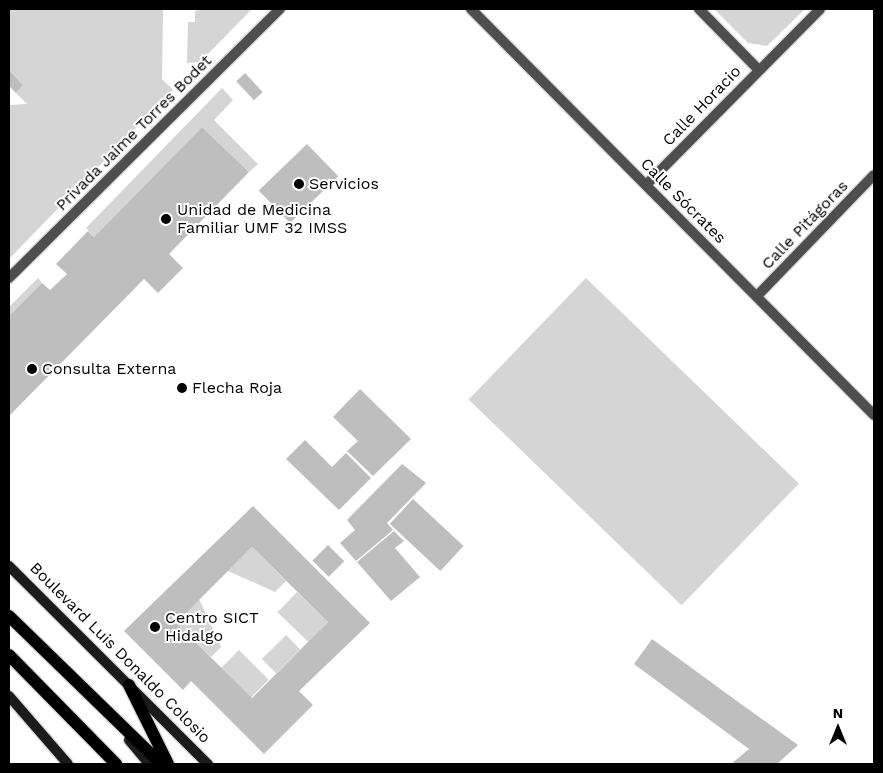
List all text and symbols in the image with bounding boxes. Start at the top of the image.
street label: Privada Jaime Torres Bodet [52,51,216,215]
street label: Calle Horacio [659,62,745,150]
street label: Calle Sócrates [636,154,730,248]
place label: Servicios [309,174,379,194]
street label: Calle Pitágoras [758,177,852,273]
marker: Servicios [293,178,305,190]
place label: Unidad de Medicina Familiar UMF 32 IMSS [177,200,348,238]
marker: Unidad de Medicina Familiar UMF 32 IMSS [159,212,173,226]
place label: Consulta Externa [42,359,177,379]
marker: Consulta Externa [26,363,38,375]
place label: Flecha Roja [192,378,283,398]
marker: Flecha Roja [176,382,188,394]
street label: Boulevard Luis Donaldo Colosio [26,559,214,747]
place label: Centro SICT Hidalgo [165,608,259,646]
marker: Centro SICT Hidalgo [149,621,161,633]
north arrow [813,703,863,753]
text: N [833,705,843,721]

